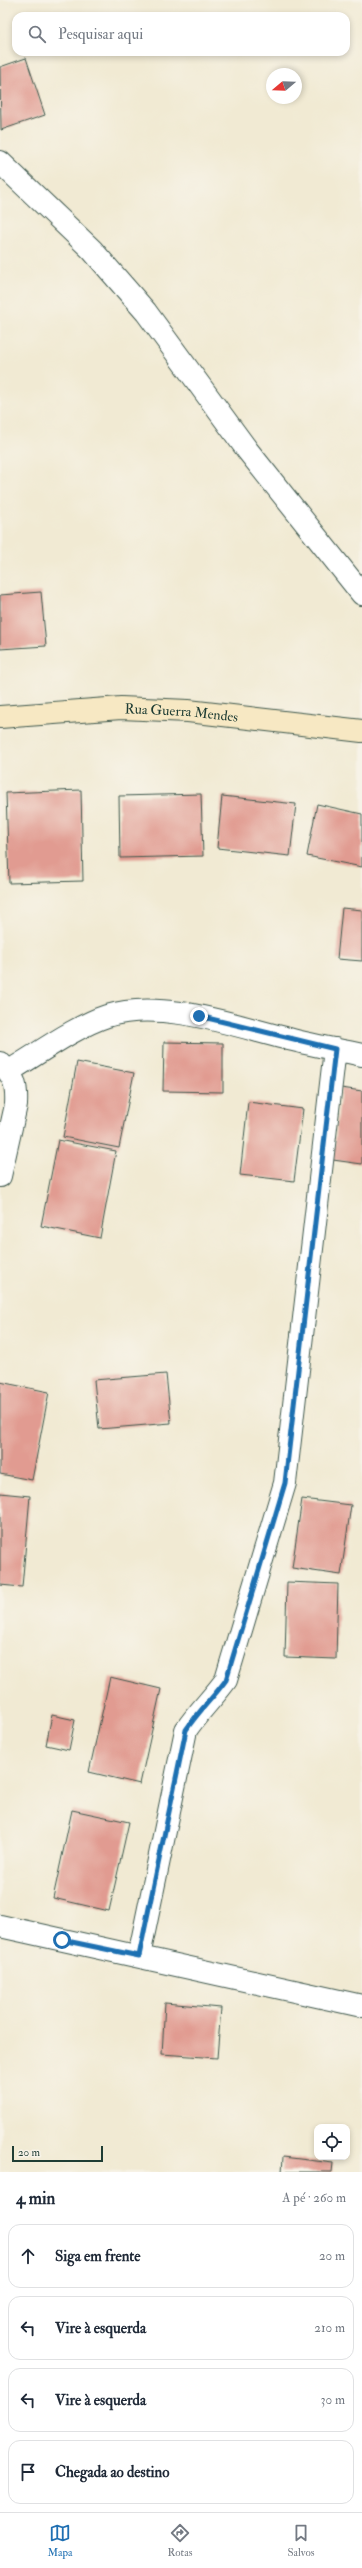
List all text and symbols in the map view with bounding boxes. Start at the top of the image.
search box [12,12,350,56]
icon: search [26,23,48,45]
text: Pesquisar aqui [58,25,143,44]
north arrow [266,68,302,104]
street label: Rua Guerra Mendes [124,700,239,725]
route end [190,1007,208,1025]
route start [53,1931,71,1949]
map controls [314,2124,350,2160]
button: locate [314,2124,350,2160]
scale bar [12,2144,103,2163]
text: 20 m [18,2146,40,2159]
text: 4 min [16,2188,55,2209]
text: A pé · 260 m [282,2190,346,2206]
icon: ahead [17,2245,39,2267]
text: Siga em frente [55,2247,141,2266]
text: 20 m [319,2248,345,2264]
icon: left [17,2317,39,2339]
text: Vire à esquerda [55,2319,146,2338]
text: 210 m [314,2320,345,2336]
icon: left [17,2389,39,2411]
text: Vire à esquerda [55,2391,146,2410]
text: 30 m [321,2392,345,2408]
icon: arrive [17,2461,39,2483]
text: Chegada ao destino [55,2463,170,2482]
tab: Mapa [47,2522,73,2559]
tab: Rotas [168,2522,192,2559]
tab: Salvos [287,2522,315,2559]

